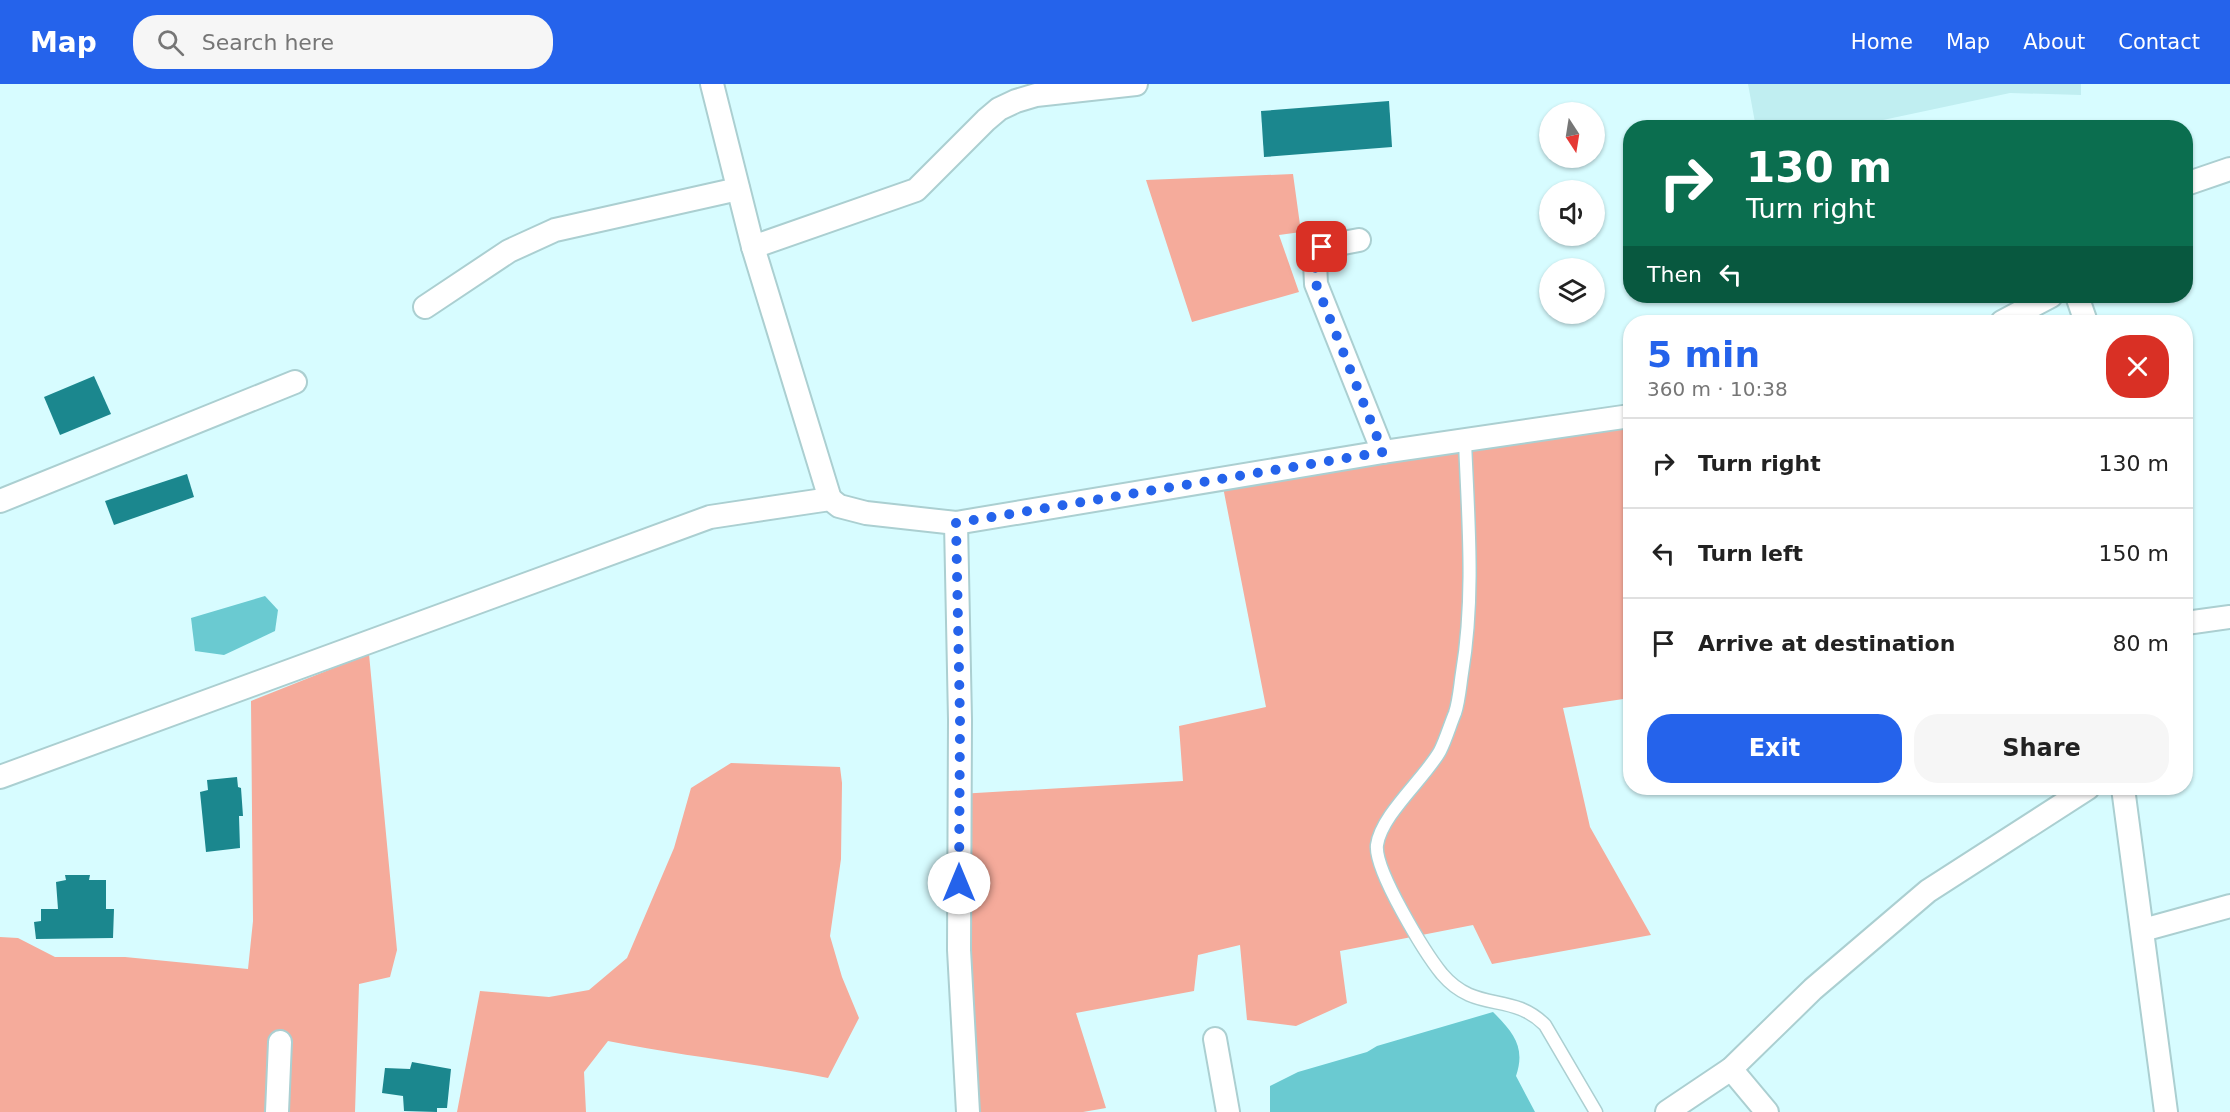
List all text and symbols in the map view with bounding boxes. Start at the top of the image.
search box [133,15,553,69]
text: Map [30,26,97,59]
icon: search [154,26,187,59]
text: Search here [202,30,334,55]
text: Home [1851,30,1913,54]
text: Map [1946,30,1990,54]
text: About [2023,30,2085,54]
text: Contact [2118,30,2200,54]
north arrow [1539,102,1605,168]
map controls [1539,102,1605,324]
text: 130 m [1746,143,1892,192]
icon: right [1647,144,1725,222]
button: sound [1539,180,1605,246]
text: Turn right [1746,193,1875,224]
pin [1296,221,1347,272]
icon: arrive [1305,230,1338,263]
button: layers [1539,258,1605,324]
icon: left [1714,258,1747,291]
text: Then [1647,262,1702,287]
text: 5 min [1647,334,1760,375]
button: close [2106,335,2169,398]
text: 360 m · 10:38 [1647,377,1788,401]
icon: right [1647,447,1680,480]
text: Turn right [1698,451,1821,476]
text: 130 m [2099,451,2169,476]
icon: left [1647,537,1680,570]
text: Turn left [1698,541,1803,566]
text: 150 m [2099,541,2169,566]
icon: arrive [1647,627,1680,660]
text: Arrive at destination [1698,631,1955,656]
text: 80 m [2113,631,2169,656]
button: Exit [1647,714,1902,783]
button: Share [1914,714,2169,783]
position arrow [927,851,991,915]

